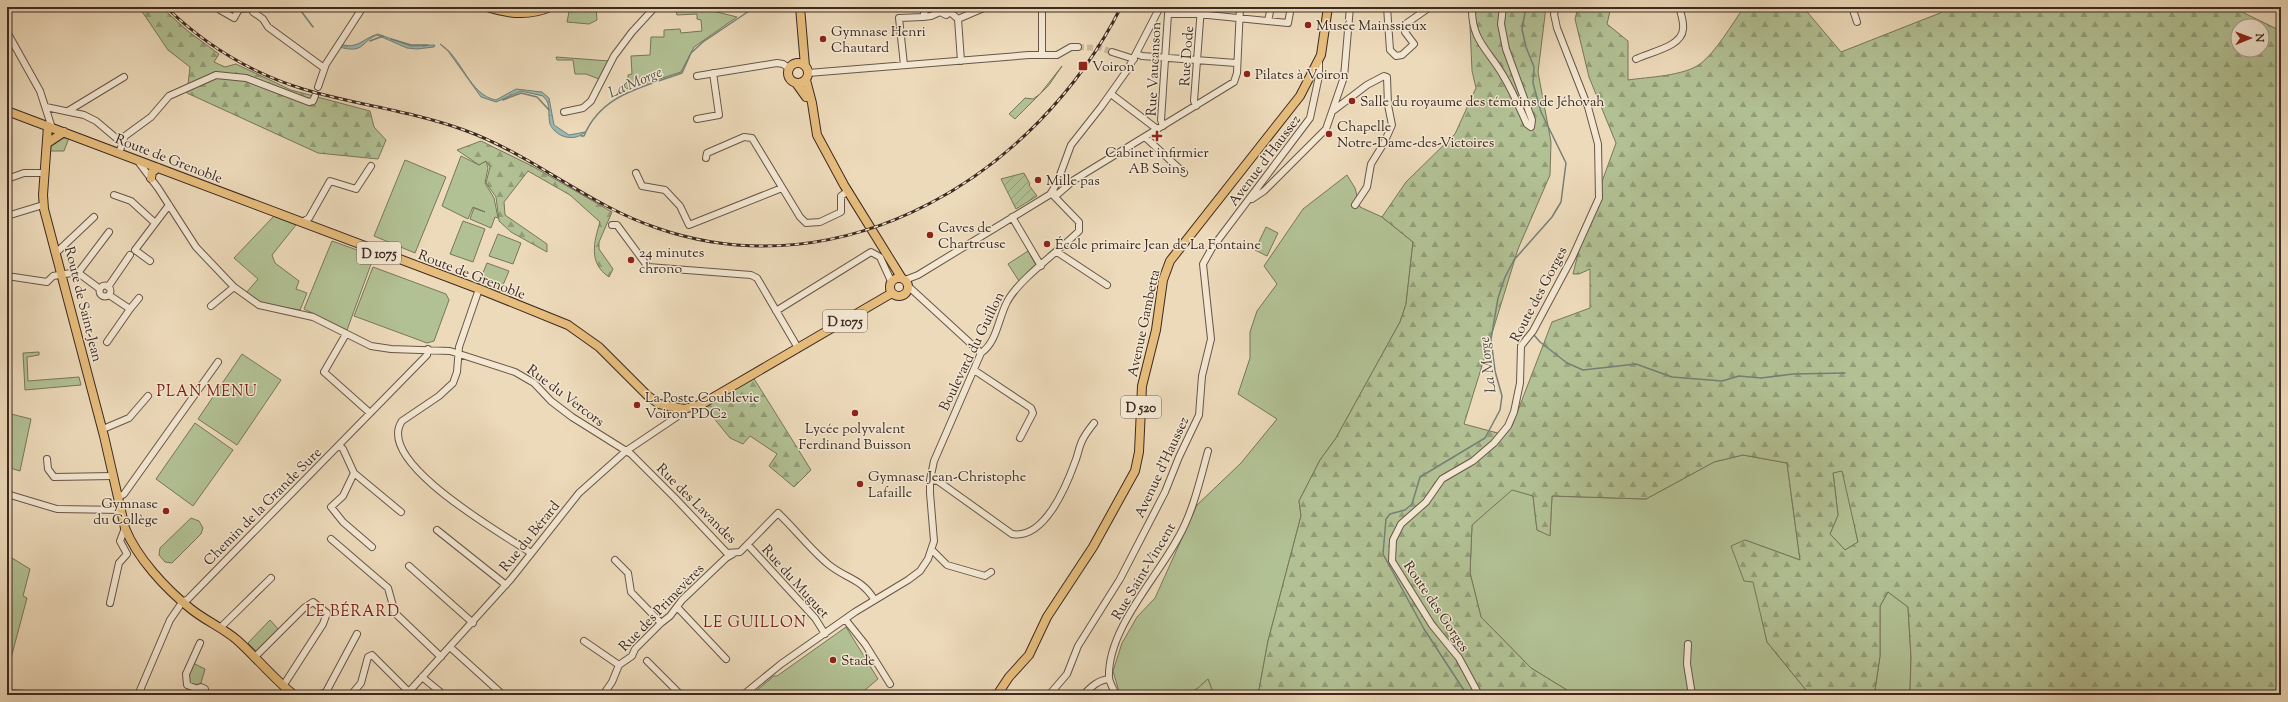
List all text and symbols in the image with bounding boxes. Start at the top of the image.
place label: Musée Mainssieux [1316,17,1427,37]
north arrow [2230,18,2270,58]
marker: Musée Mainssieux [1303,20,1313,30]
street label: Rue Vaucanson [1143,21,1167,117]
place label: Gymnase Henri Chautard [831,23,926,59]
street label: Rue Dode [1176,25,1200,87]
text: N [2251,32,2267,43]
marker: Gymnase Henri Chautard [818,34,828,44]
place label: Voiron [1092,58,1135,78]
marker: Voiron [1077,60,1089,72]
water label: La Morge [605,63,666,104]
place label: Pilates à Voiron [1255,66,1349,86]
marker: Pilates à Voiron [1242,69,1252,79]
place label: Salle du royaume des témoins de Jéhovah [1360,93,1605,113]
marker: Salle du royaume des témoins de Jéhovah [1347,96,1357,106]
street label: Avenue d'Haussez [1225,111,1307,211]
place label: Chapelle Notre-Dame-des-Victoires [1337,118,1494,154]
marker: Chapelle Notre-Dame-des-Victoires [1324,129,1334,139]
street label: Route de Grenoble [112,130,225,190]
marker: Cabinet infirmier AB Soins [1151,130,1163,142]
place label: Cabinet infirmier AB Soins [1105,144,1210,180]
place label: Mille pas [1046,172,1100,192]
marker: Mille pas [1033,175,1043,185]
place label: Caves de Chartreuse [938,219,1006,255]
marker: Caves de Chartreuse [925,230,935,240]
place label: École primaire Jean de La Fontaine [1055,236,1261,256]
marker: École primaire Jean de La Fontaine [1042,239,1052,249]
road number: D 1075 [357,242,401,264]
place label: 24 minutes chrono [639,244,704,280]
street label: Route des Gorges [1506,244,1573,346]
street label: Route de Saint-Jean [58,245,106,364]
street label: Route de Grenoble [415,246,528,306]
marker: 24 minutes chrono [626,255,636,265]
street label: Avenue Gambetta [1124,267,1166,379]
street label: Boulevard du Guillon [935,289,1010,415]
road number: D 1075 [823,310,867,332]
water label: La Morge [1475,335,1502,394]
street label: Rue du Vercors [522,361,608,432]
district label: PLAN MENU [157,382,257,403]
place label: La Poste Coublevie Voiron PDC2 [645,389,760,425]
road number: D 520 [1121,396,1161,418]
marker: La Poste Coublevie Voiron PDC2 [632,400,642,410]
marker: Lycée polyvalent Ferdinand Buisson [850,408,860,418]
street label: Avenue d'Haussez [1131,414,1195,522]
place label: Lycée polyvalent Ferdinand Buisson [799,420,911,456]
street label: Chemin de la Grande Sure [200,444,327,571]
street label: Rue des Lavandes [651,460,740,549]
place label: Gymnase Jean-Christophe Lafaille [868,468,1026,504]
marker: Gymnase Jean-Christophe Lafaille [855,479,865,489]
place label: Gymnase du Collège [93,495,158,531]
street label: Rue du Bérard [496,497,565,577]
marker: Gymnase du Collège [161,506,171,516]
street label: Rue Saint-Vincent [1108,519,1182,624]
street label: Rue du Muguet [756,541,833,624]
street label: Route des Gorges [1398,558,1473,656]
street label: Rue des Primevères [615,560,710,657]
district label: LE BÉRARD [306,601,400,623]
district label: LE GUILLON [703,613,807,634]
place label: Stade [841,652,875,672]
marker: Stade [828,655,838,665]

